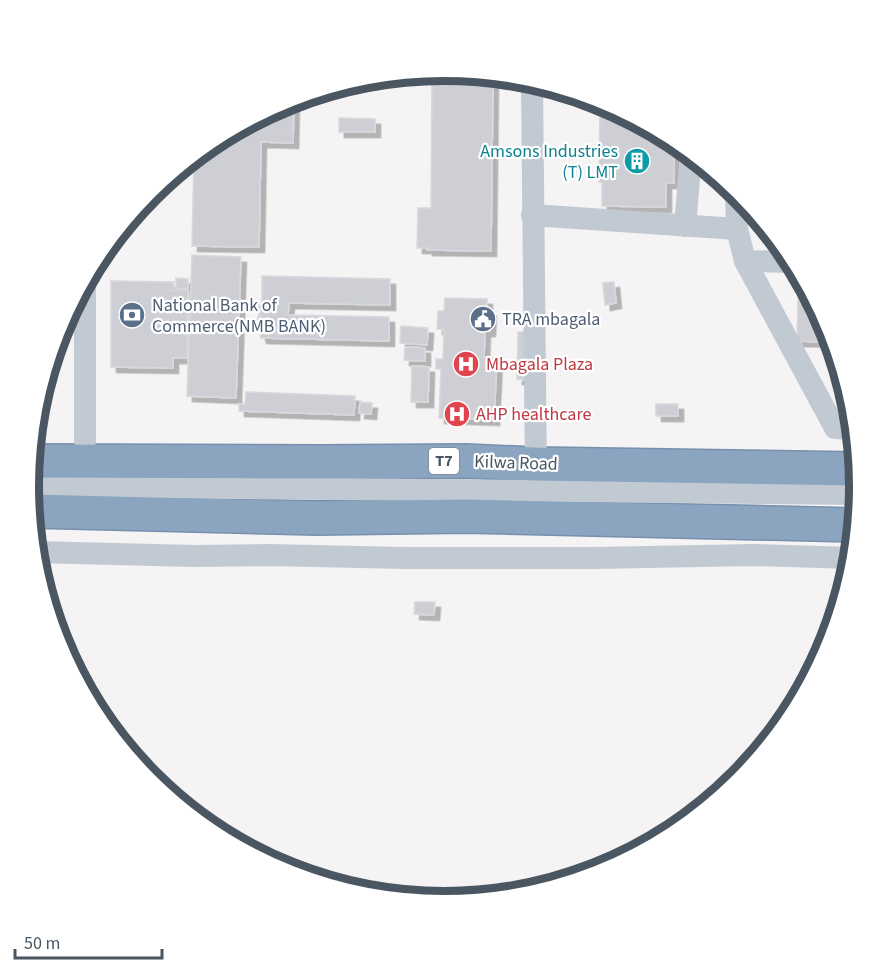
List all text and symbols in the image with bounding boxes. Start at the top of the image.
place label: Amsons Industries (T) LMT [480,139,618,185]
building icon: Amsons Industries (T) LMT [622,146,652,176]
place label: National Bank of Commerce(NMB BANK) [152,293,326,339]
bank icon: National Bank of Commerce(NMB BANK) [117,300,147,330]
public building icon: TRA mbagala [468,304,498,334]
place label: TRA mbagala [502,307,600,332]
hospital icon: Mbagala Plaza [451,349,481,379]
place label: Mbagala Plaza [486,352,593,377]
hospital icon: AHP healthcare [442,399,472,429]
place label: AHP healthcare [476,402,591,427]
road number: T7 [429,448,459,474]
street label: Kilwa Road [474,449,558,477]
scale bar [15,922,162,960]
text: 50 m [24,931,60,956]

